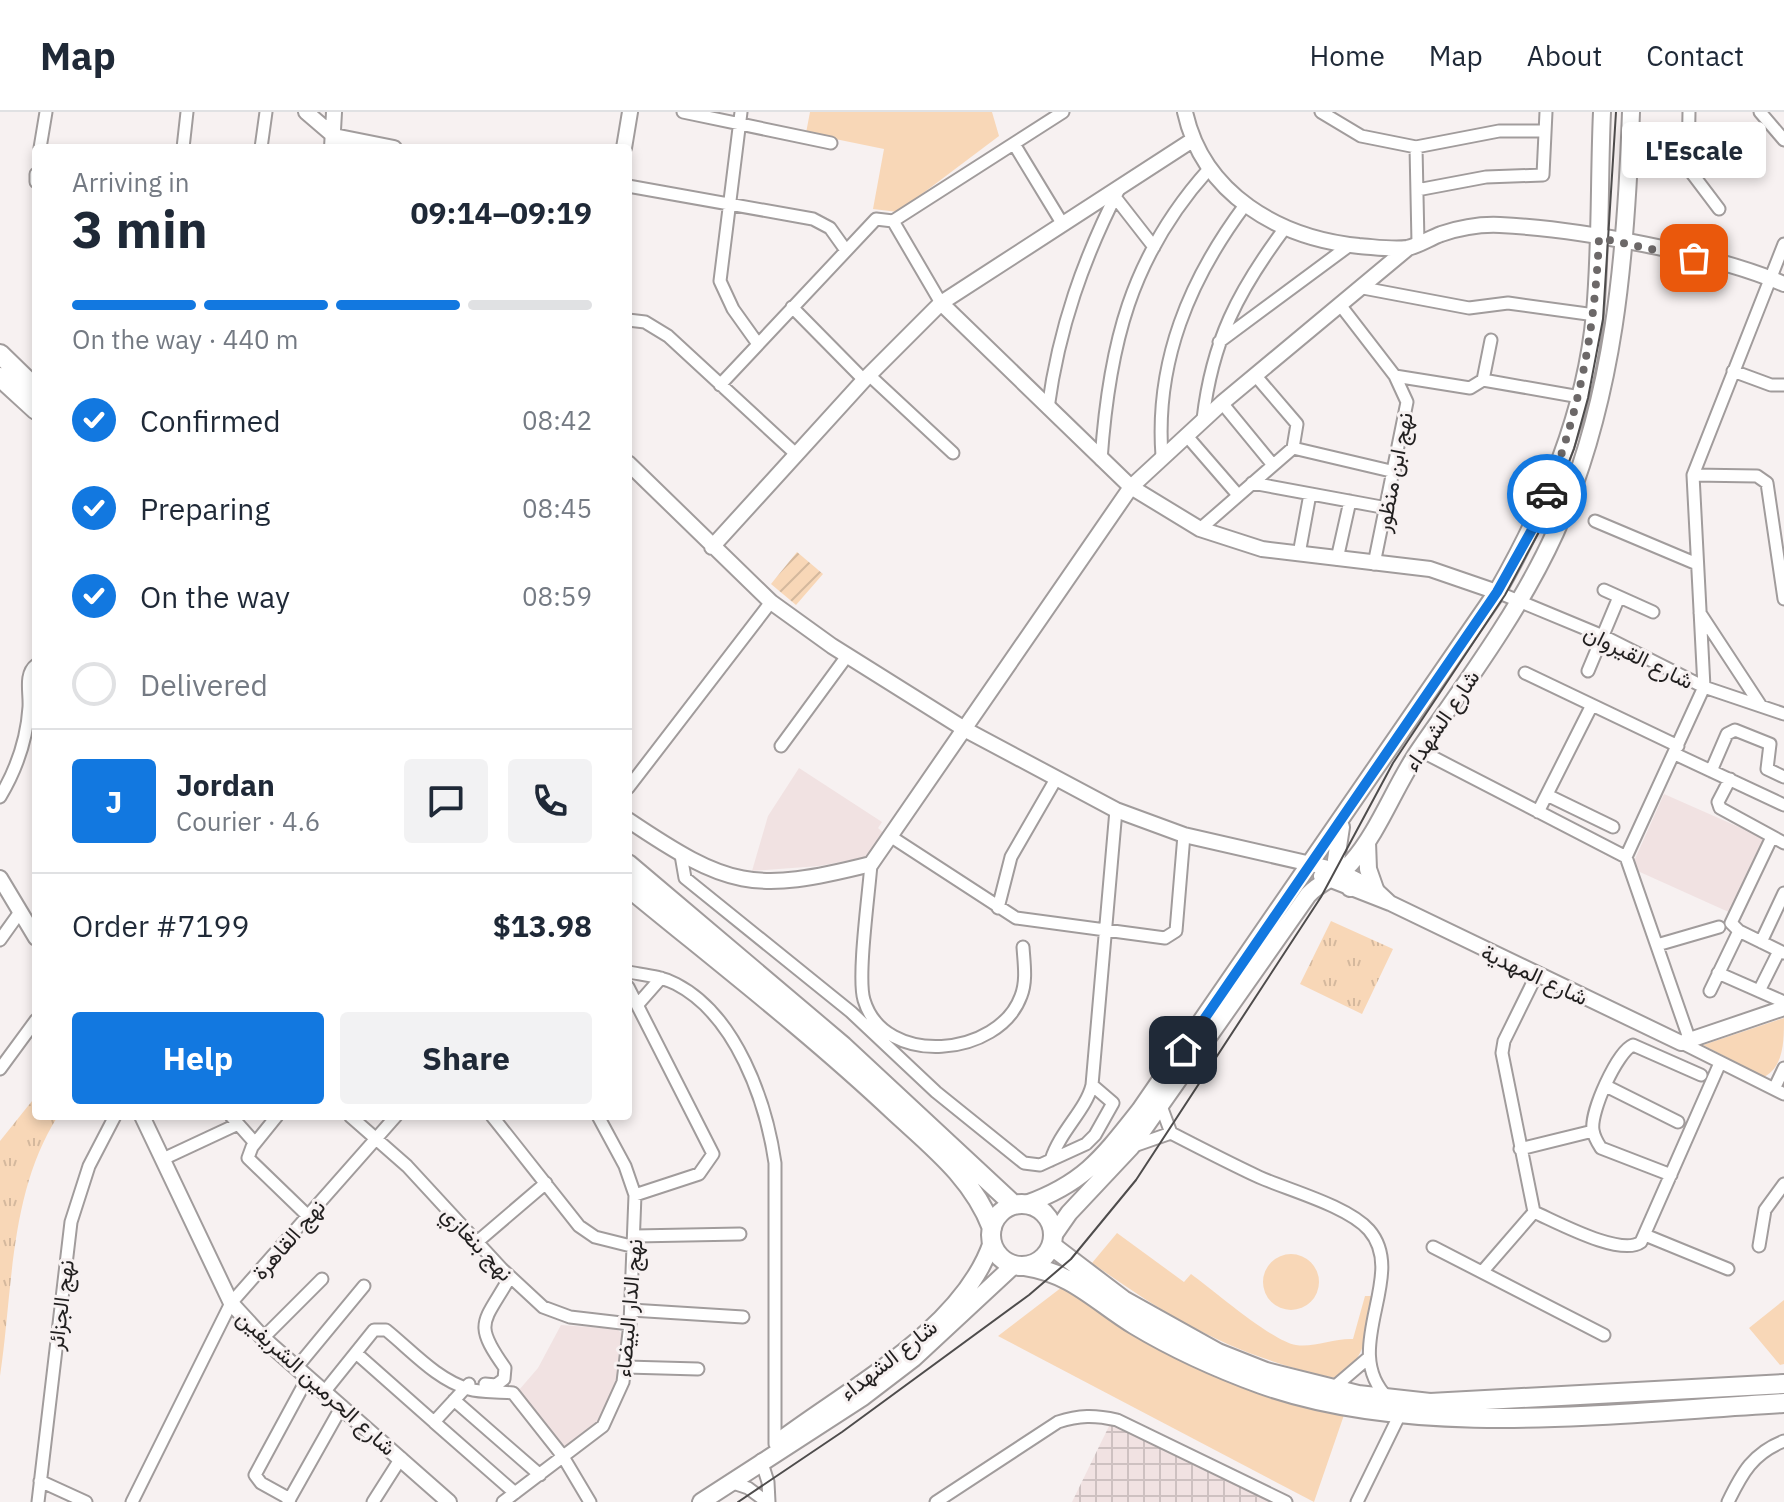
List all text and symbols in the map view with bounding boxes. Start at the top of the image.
text: Map [40,31,116,80]
text: Home [1309,37,1385,74]
text: Map [1429,37,1483,74]
text: About [1527,37,1602,74]
text: Contact [1646,37,1744,74]
callout: L'Escale [1622,122,1766,178]
text: L'Escale [1645,133,1743,167]
text: Arriving in [72,165,189,199]
text: 09:14–09:19 [411,193,592,232]
text: 3 min [72,195,208,262]
pin [1660,224,1728,292]
icon: bag [1672,236,1716,280]
text: On the way · 440 m [72,322,298,356]
icon: check [72,398,116,442]
text: Confirmed [140,401,281,440]
text: 08:42 [522,403,592,437]
street label: نهج ابن منظور [1367,410,1420,536]
courier [1507,454,1587,534]
icon: car [1525,472,1569,516]
icon: check [72,486,116,530]
text: Preparing [140,489,270,528]
text: 08:45 [522,491,592,525]
icon: check [72,574,116,618]
text: On the way [140,577,290,616]
text: 08:59 [522,579,592,613]
street label: شارع القيروان [1579,617,1699,696]
street label: شارع الشهداء [1397,664,1486,777]
text: Delivered [140,665,268,704]
button: chat [404,759,488,843]
button: phone [508,759,592,843]
text: Jordan [176,765,275,804]
text: J [106,782,122,821]
text: Courier · 4.6 [176,804,320,838]
text: Order #7199 [72,906,249,945]
text: $13.98 [493,906,592,945]
street label: شارع المهدية [1477,937,1593,1012]
button: Help [72,1012,324,1104]
button: Share [340,1012,592,1104]
pin [1149,1016,1217,1084]
icon: home [1161,1028,1205,1072]
street label: نهج القاهرة [245,1193,332,1286]
street label: نهج بنغازي [432,1199,520,1290]
street label: نهج الدار البيضاء [607,1237,650,1379]
street label: نهج الجزائر [40,1258,81,1353]
street label: شارع الحرمين الشريفين [230,1303,403,1462]
street label: شارع الشهداء [833,1312,943,1407]

